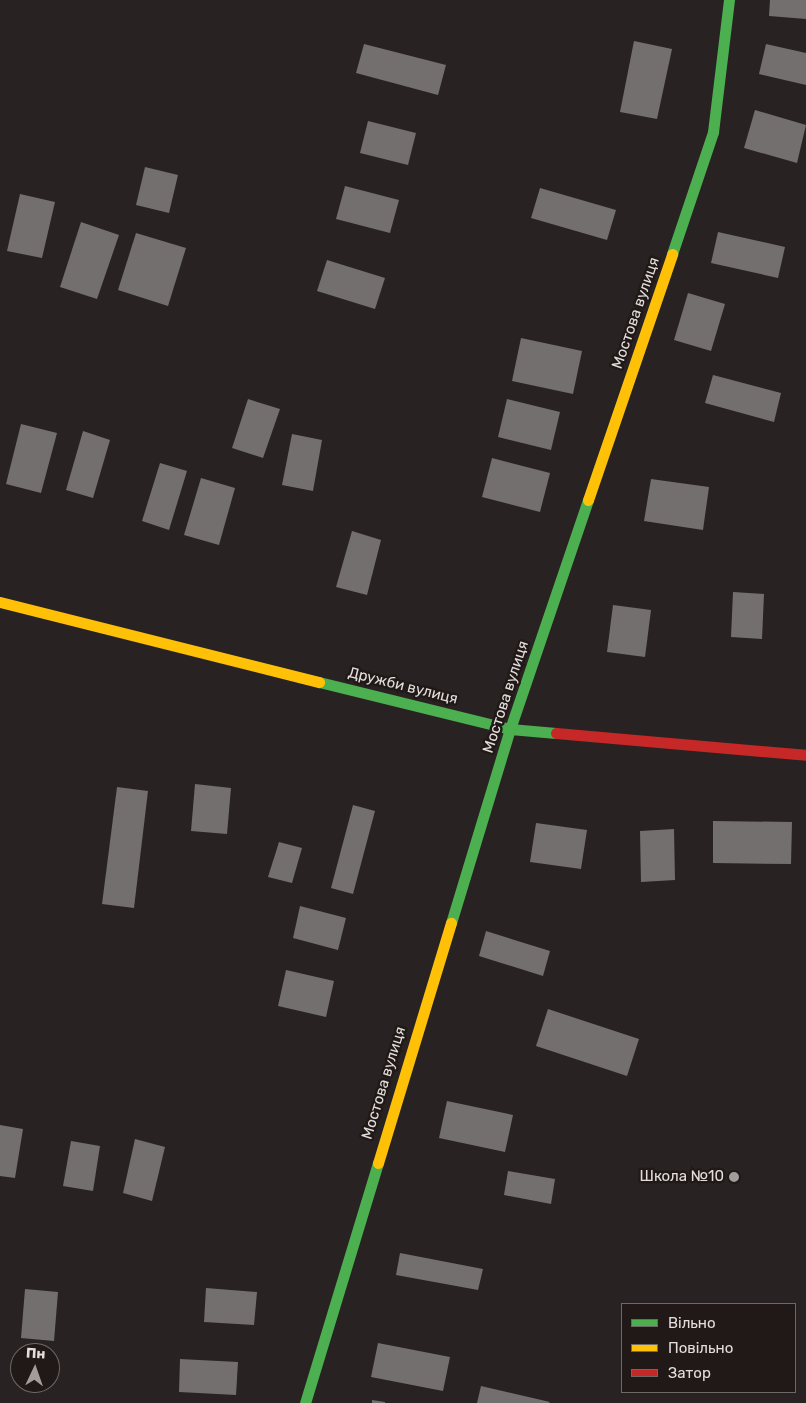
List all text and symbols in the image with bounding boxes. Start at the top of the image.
street label: Мостова вулиця [608,255,664,371]
street label: Мостова вулиця [479,639,533,755]
street label: Дружби вулиця [346,664,460,708]
street label: Мостова вулиця [358,1024,410,1142]
place label: Школа №10 [640,1168,724,1186]
marker: Школа №10 [728,1171,740,1183]
legend [621,1303,796,1393]
text: Вільно [668,1314,716,1332]
text: Повільно [668,1339,733,1357]
north arrow [10,1343,60,1393]
text: Пн [26,1345,46,1363]
text: Затор [668,1364,711,1382]

